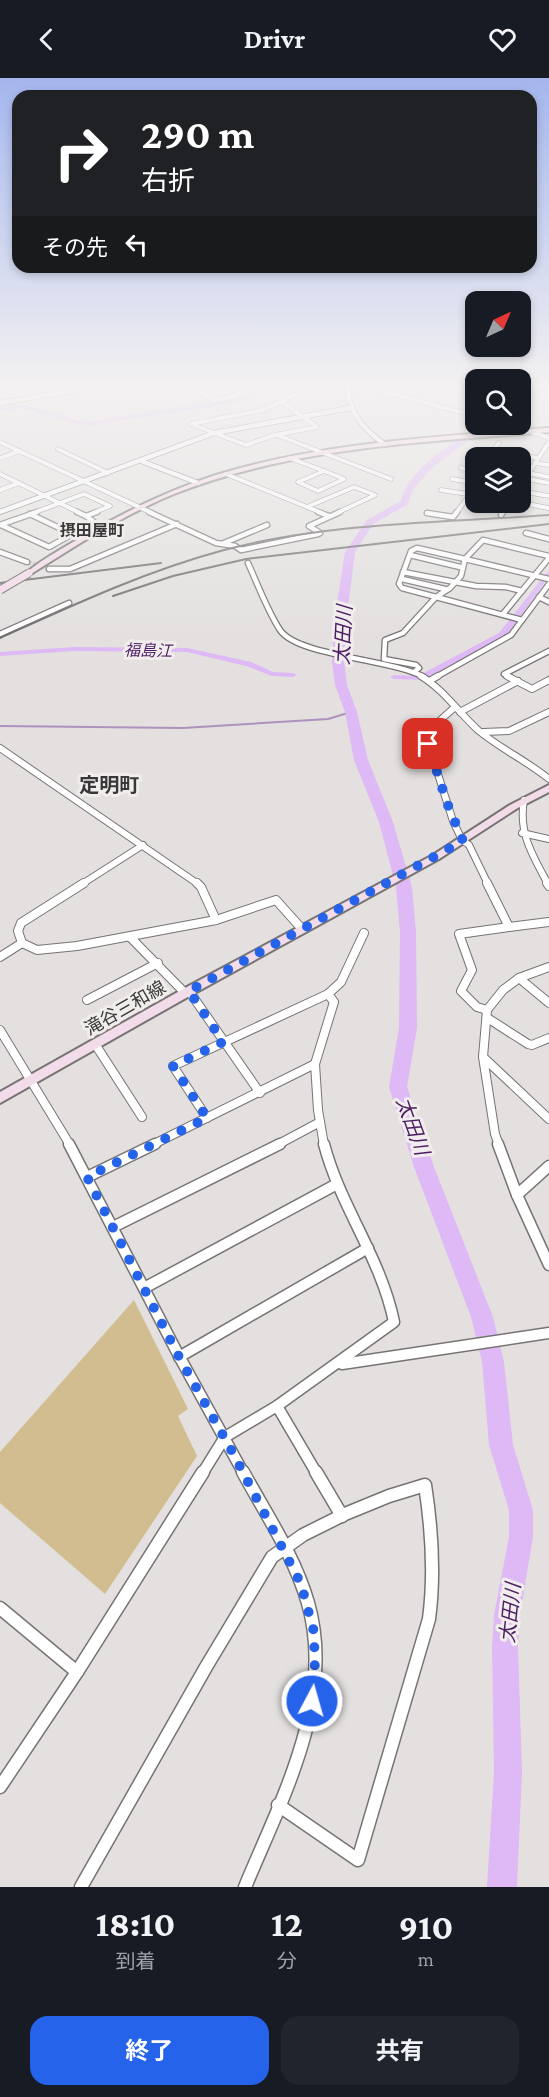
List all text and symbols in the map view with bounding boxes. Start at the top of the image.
icon: back [30,23,63,56]
icon: heart [486,23,519,56]
text: Drivr [244,24,305,54]
text: 290 m [141,110,254,157]
icon: right [42,114,120,192]
text: 右折 [141,166,195,196]
icon: left [120,228,153,261]
text: その先 [42,235,108,260]
north arrow [465,291,531,357]
map controls [465,291,531,513]
button: search [465,369,531,435]
button: layers [465,447,531,513]
district label: 摂田屋町 [60,522,124,539]
water label: 太田川 [330,602,356,666]
water label: 福島江 [124,642,174,659]
pin [402,718,453,769]
icon: arrive [411,727,444,760]
district label: 定明町 [79,774,139,796]
street label: 滝谷三和線 [81,977,169,1039]
water label: 太田川 [392,1094,434,1160]
water label: 太田川 [496,1580,524,1644]
position arrow [280,1669,344,1733]
text: 18:10 [96,1904,175,1944]
text: 12 [271,1904,303,1944]
text: 910 [398,1907,453,1947]
text: m [418,1948,434,1970]
text: 到着 [115,1950,155,1972]
text: 分 [277,1950,297,1972]
button: 終了 [30,2016,269,2085]
button: 共有 [281,2016,519,2085]

